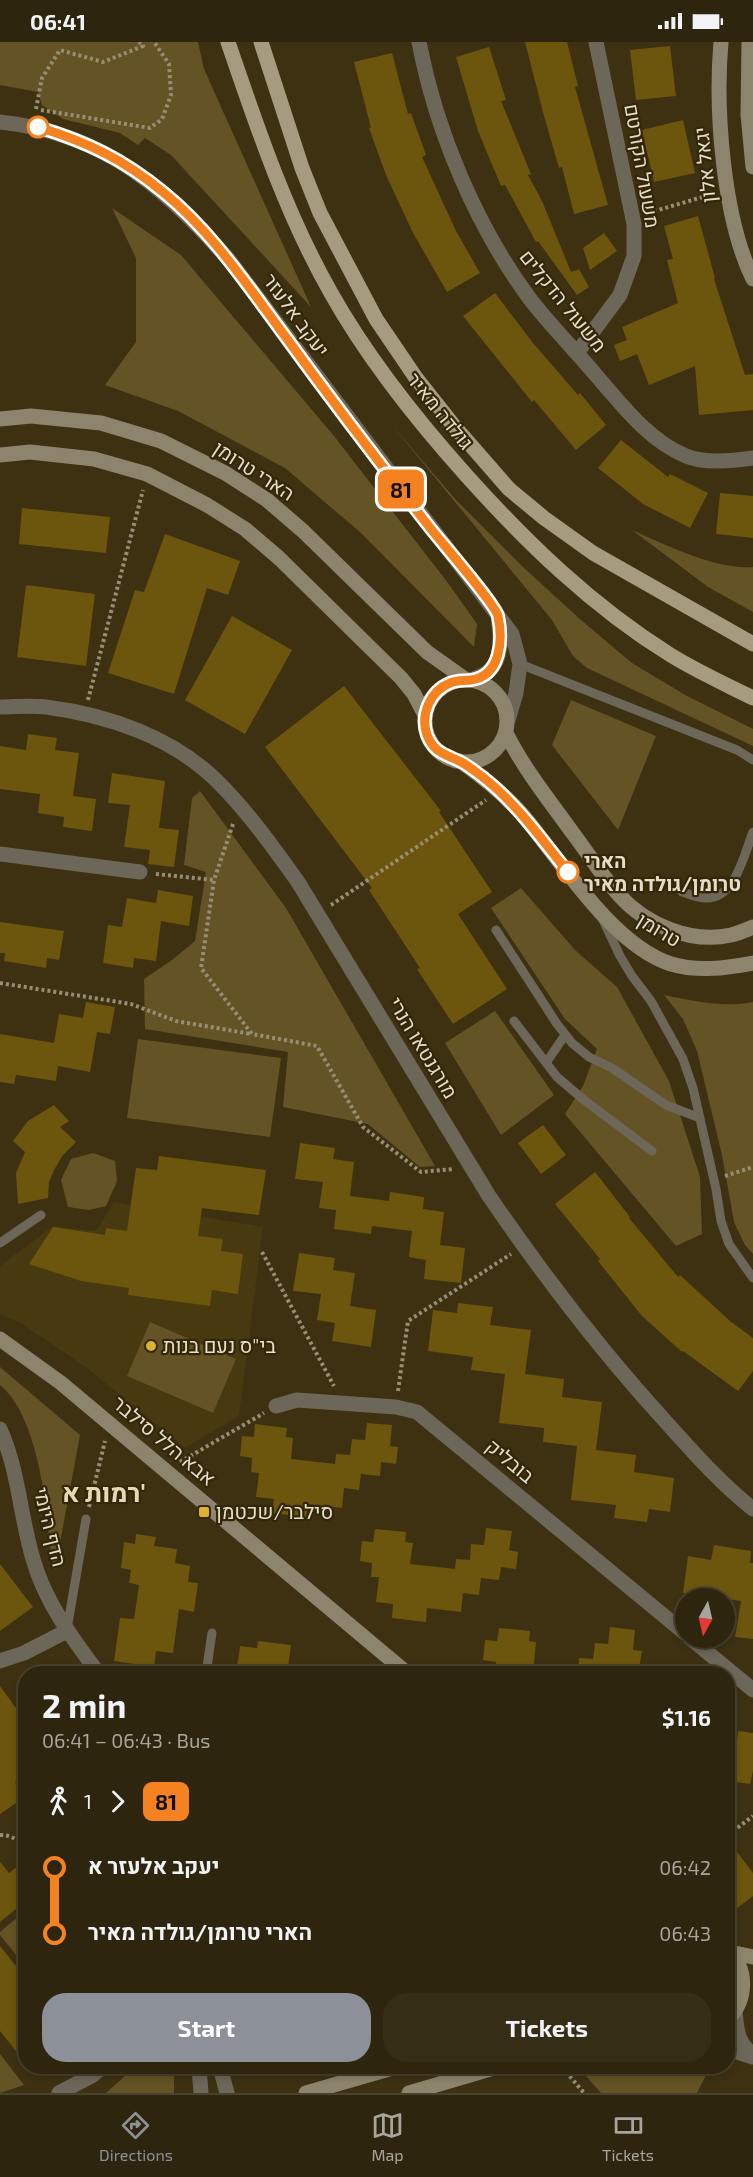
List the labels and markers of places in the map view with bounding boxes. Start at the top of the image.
unlabelled marker [27,116,49,138]
place label: הארי טרומן/גולדה מאיר [584,848,741,895]
marker: הארי טרומן/גולדה מאיר [557,861,579,883]
place label: בי"ס נעם בנות [163,1333,276,1357]
marker: בי"ס נעם בנות [144,1339,158,1353]
place label: סילבר/שכטמן [216,1499,333,1523]
marker: סילבר/שכטמן [197,1505,211,1519]

